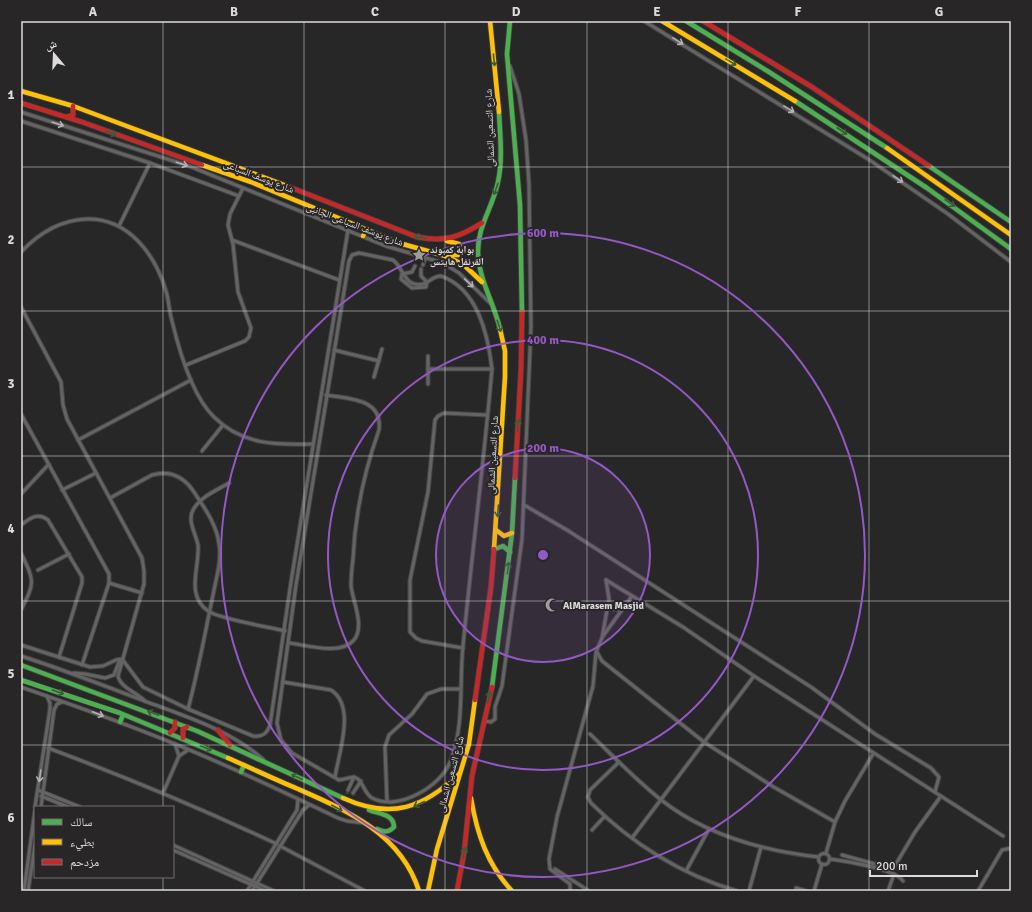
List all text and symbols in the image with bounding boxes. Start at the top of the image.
text: A [89,4,98,20]
text: B [230,4,238,20]
text: C [371,4,379,20]
text: D [512,4,521,20]
text: E [653,4,661,20]
text: F [795,4,802,20]
text: G [935,4,943,20]
north arrow [34,34,74,74]
text: ش [43,37,59,54]
one-way arrow [672,38,684,46]
one-way arrow [490,53,498,66]
one-way arrow [725,59,737,67]
text: 1 [7,87,15,103]
street label: شارع التسعين الشمالى [483,88,497,167]
one-way arrow [783,105,795,113]
one-way arrow [51,121,64,128]
one-way arrow [836,127,847,135]
one-way arrow [105,129,117,137]
street label: شارع يوسف السباعى [222,158,296,196]
one-way arrow [175,161,188,168]
one-way arrow [892,175,903,183]
one-way arrow [491,182,499,194]
one-way arrow [944,199,955,207]
street label: شارع يوسف السباعى الجانبى [304,201,405,249]
text: 600 m [527,226,559,241]
text: 2 [7,232,15,248]
one-way arrow [414,233,427,241]
place label: بوابة كمبوند القرنفل هايتس [430,244,484,268]
place icon: بوابة كمبوند القرنفل هايتس [411,247,427,263]
one-way arrow [464,278,474,288]
one-way arrow [496,320,503,333]
text: 400 m [527,333,559,348]
text: 3 [7,376,15,392]
street label: شارع التسعين الشمالى [485,415,501,495]
one-way arrow [514,419,521,432]
text: 200 m [527,441,559,456]
one-way arrow [494,504,501,517]
text: 4 [7,521,15,537]
centre of rings [536,548,550,562]
one-way arrow [504,562,512,575]
mosque icon: AlMarasem Masjid [544,597,560,613]
place label: AlMarasem Masjid [563,600,645,612]
text: 5 [7,666,15,682]
one-way arrow [52,688,64,696]
one-way arrow [486,691,494,704]
one-way arrow [147,709,159,717]
one-way arrow [91,710,103,718]
street label: شارع التسعين الشمالى [435,734,467,814]
one-way arrow [199,745,211,752]
one-way arrow [36,769,44,782]
one-way arrow [292,773,304,780]
one-way arrow [414,801,426,808]
one-way arrow [330,805,342,812]
legend [34,806,174,878]
text: 6 [7,810,15,826]
text: سالك [70,815,92,830]
text: بطيء [70,835,94,852]
one-way arrow [460,847,467,860]
scale bar [870,852,977,878]
text: مزدحم [70,855,99,870]
text: 200 m [876,859,908,874]

